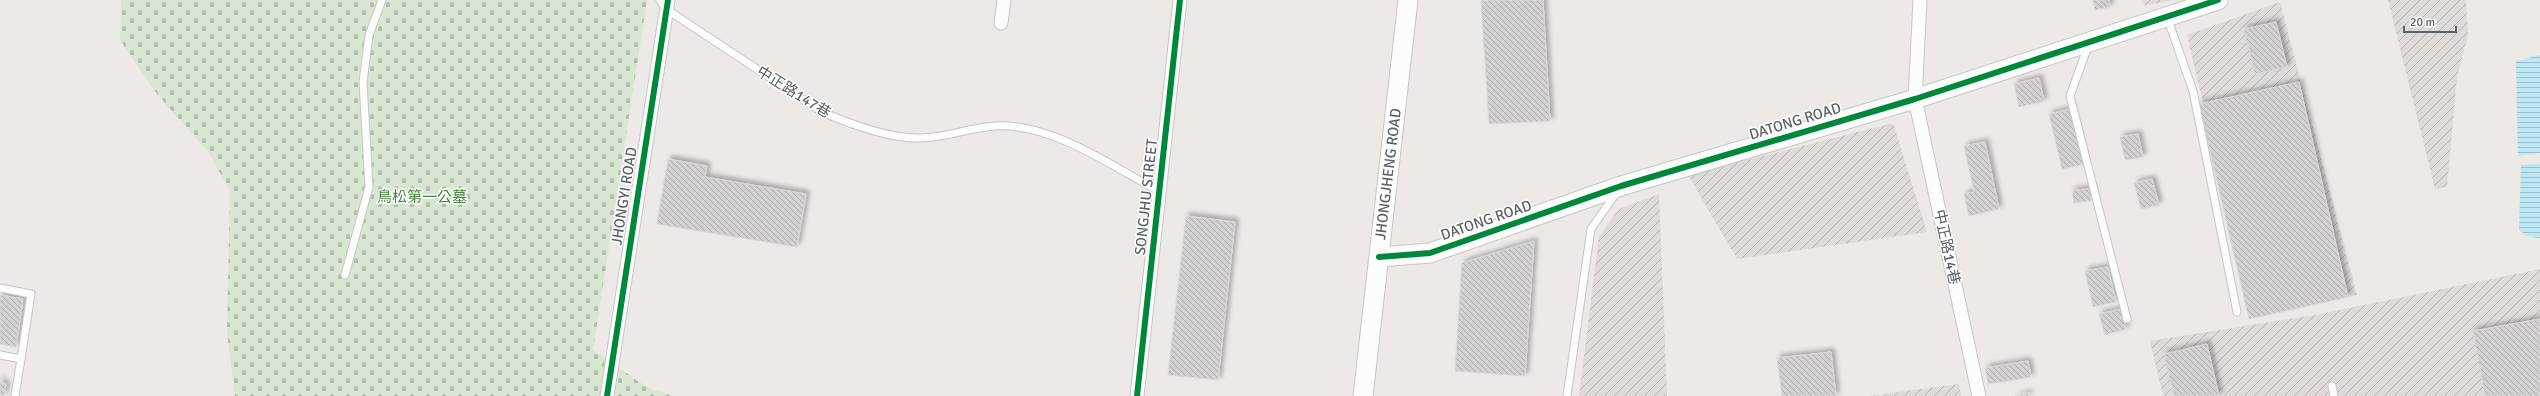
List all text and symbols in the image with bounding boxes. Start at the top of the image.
scale bar [2404,8,2456,34]
text: 20 m [2410,15,2435,30]
street label: 中正路147巷 [753,62,835,122]
street label: DATONG ROAD [1747,98,1843,144]
street label: JHONGJHENG ROAD [1371,107,1405,241]
street label: SONGJHU STREET [1131,137,1161,256]
street label: JHONGYI ROAD [607,146,641,246]
park label: 鳥松第一公墓 [377,188,467,206]
street label: DATONG ROAD [1438,196,1534,244]
street label: 中正路14巷 [1930,208,1964,286]

